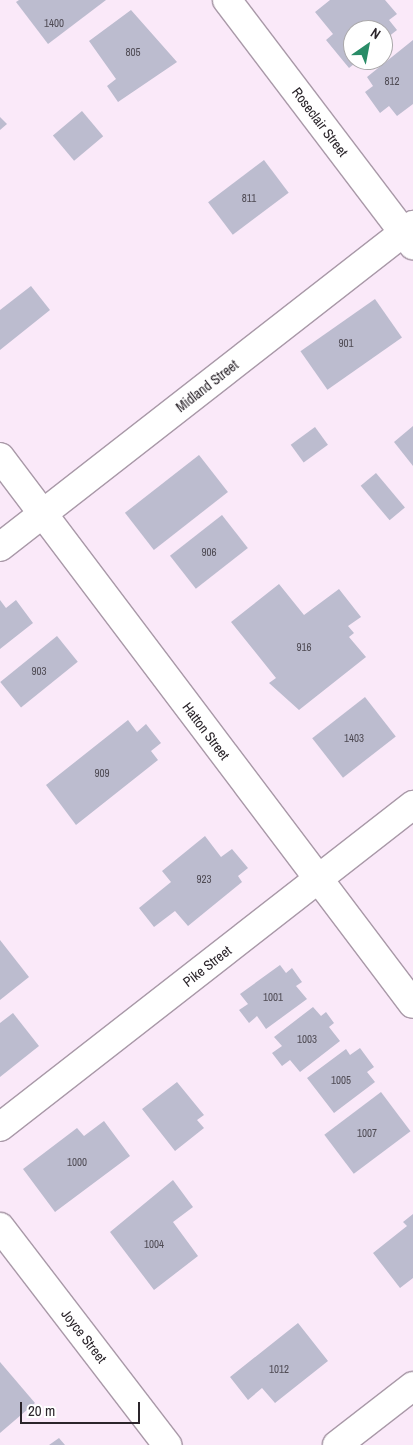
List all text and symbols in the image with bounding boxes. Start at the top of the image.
house number: 1400 [44,16,64,30]
north arrow [343,20,393,70]
text: N [367,23,384,43]
house number: 805 [125,45,141,59]
house number: 812 [384,74,400,88]
street label: Roseclair Street [289,84,351,160]
house number: 811 [242,191,256,205]
house number: 901 [338,336,354,350]
street label: Midland Street [172,356,242,416]
house number: 906 [201,545,217,559]
house number: 916 [296,640,312,654]
house number: 903 [31,664,47,678]
street label: Hatton Street [179,699,233,763]
house number: 1403 [344,731,364,745]
house number: 909 [94,766,110,780]
house number: 923 [196,872,212,886]
street label: Pike Street [179,942,235,990]
house number: 1001 [263,990,283,1004]
house number: 1003 [297,1032,317,1046]
house number: 1005 [331,1073,351,1087]
house number: 1007 [357,1126,377,1140]
house number: 1000 [67,1155,87,1169]
house number: 1004 [144,1237,164,1251]
street label: Joyce Street [58,1306,110,1366]
house number: 1012 [269,1362,289,1376]
scale bar [22,1392,142,1424]
text: 20 m [28,1400,55,1421]

